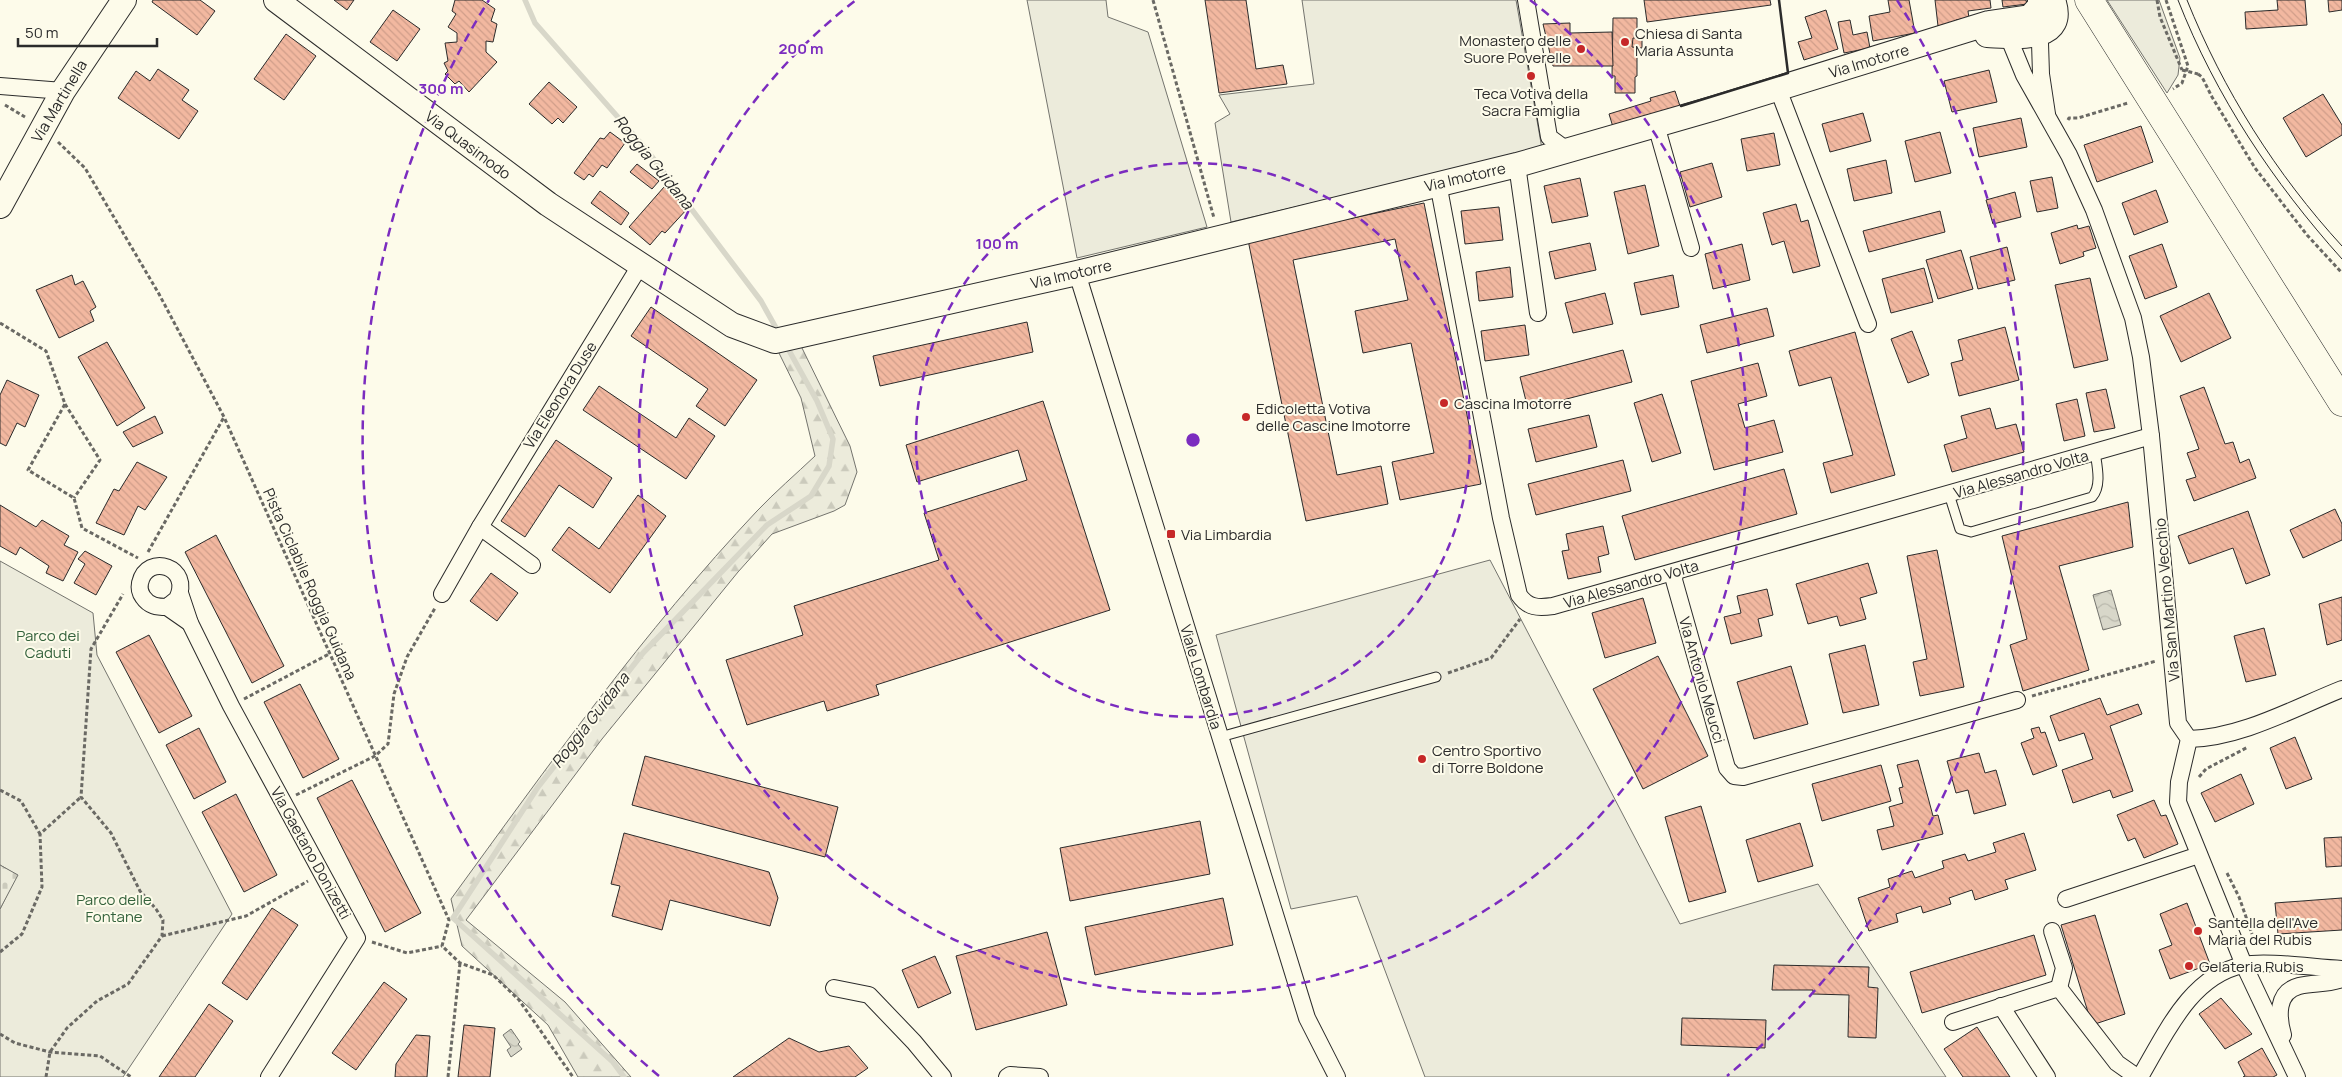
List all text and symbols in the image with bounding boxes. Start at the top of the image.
scale bar [18,15,156,47]
text: 50 m [25,22,59,43]
place label: Chiesa di Santa Maria Assunta [1635,23,1742,61]
place label: Monastero delle Suore Poverelle [1459,30,1571,68]
marker: Chiesa di Santa Maria Assunta [1619,36,1631,48]
text: 200 m [778,38,824,59]
street label: Via Imotorre [1826,39,1912,83]
marker: Monastero delle Suore Poverelle [1575,43,1587,55]
street label: Via Martinella [26,56,92,146]
marker: Teca Votiva della Sacra Famiglia [1525,70,1537,82]
text: 300 m [419,78,463,99]
place label: Teca Votiva della Sacra Famiglia [1474,83,1588,121]
street label: Via Quasimodo [421,106,515,184]
water label: Roggia Guidana [609,110,700,215]
street label: Via Imotorre [1422,157,1508,197]
text: 100 m [976,233,1018,254]
street label: Via Imotorre [1028,254,1114,294]
street label: Via Eleonora Duse [518,337,602,453]
place label: Cascina Imotorre [1454,393,1572,414]
marker: Cascina Imotorre [1438,397,1450,409]
place label: Edicoletta Votiva delle Cascine Imotorre [1256,398,1411,436]
marker: Edicoletta Votiva delle Cascine Imotorre [1240,411,1252,423]
centre of rings [1184,431,1202,449]
street label: Via Alessandro Volta [1951,445,2091,503]
street label: Pista Ciclabile Roggia Guidana [258,485,362,683]
street label: Via San Martino Vecchio [2149,517,2185,683]
place label: Via Limbardia [1181,524,1272,545]
marker: Via Limbardia [1165,528,1177,540]
street label: Via Alessandro Volta [1561,555,1701,613]
street label: Via Antonio Meucci [1674,614,1730,746]
street label: Viale Lombardia [1175,622,1227,732]
park label: Parco dei Caduti [16,625,80,663]
water label: Roggia Guidana [546,667,635,772]
place label: Centro Sportivo di Torre Boldone [1432,740,1544,778]
marker: Centro Sportivo di Torre Boldone [1416,753,1428,765]
street label: Via Gaetano Donizetti [266,783,356,923]
park label: Parco delle Fontane [76,889,152,927]
place label: Santella dell'Ave Maria del Rubis [2208,912,2318,950]
marker: Santella dell'Ave Maria del Rubis [2192,925,2204,937]
place label: Gelateria Rubis [2199,956,2304,977]
marker: Gelateria Rubis [2183,960,2195,972]

